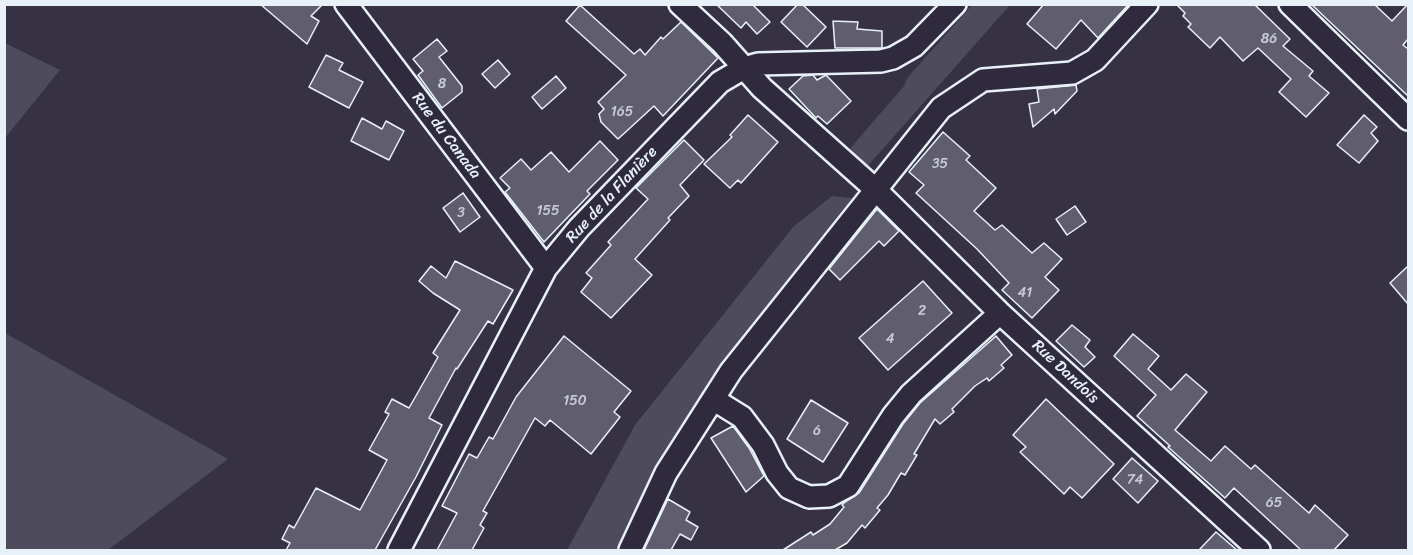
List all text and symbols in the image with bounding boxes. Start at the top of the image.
house number: 86 [1261,31,1277,47]
house number: 8 [438,76,446,92]
street label: Rue du Canada [407,89,485,183]
house number: 165 [611,104,633,120]
street label: Rue de la Flanière [562,143,662,247]
house number: 35 [932,156,948,172]
house number: 155 [536,203,560,219]
house number: 3 [457,205,465,221]
house number: 41 [1018,285,1032,301]
house number: 2 [918,303,926,319]
house number: 4 [886,331,894,347]
street label: Rue Dandois [1028,336,1102,408]
house number: 150 [563,393,587,409]
house number: 6 [813,423,821,439]
house number: 74 [1127,472,1143,488]
house number: 65 [1266,495,1282,511]

